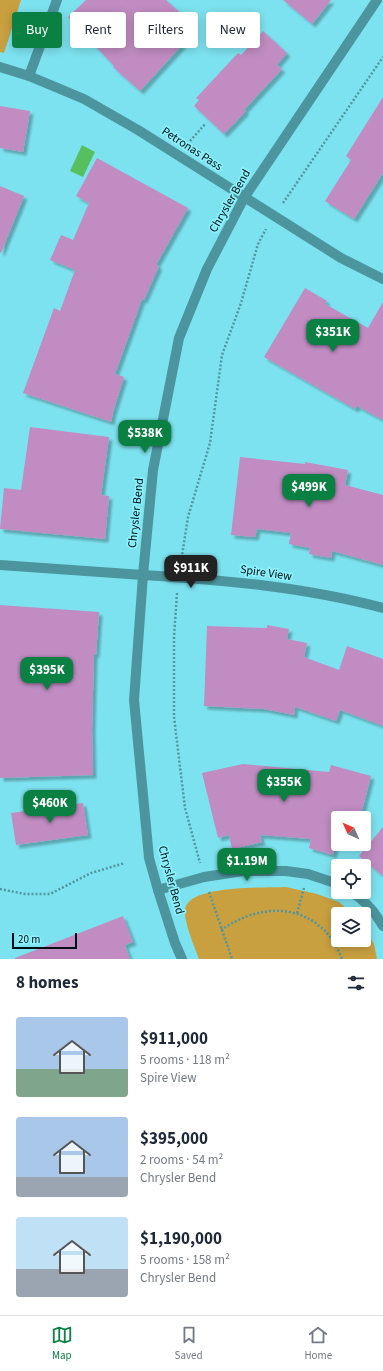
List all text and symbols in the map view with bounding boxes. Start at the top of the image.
chip: Buy [12,12,62,48]
chip: Rent [70,12,126,48]
chip: Filters [134,12,198,48]
chip: New [206,12,260,48]
street label: Petronas Pass [158,123,226,175]
street label: Chrysler Bend [205,166,255,236]
pin: $351K [305,319,361,353]
text: $351K [315,323,351,341]
pin: $538K [117,420,173,454]
text: $538K [127,424,163,442]
pin: $499K [281,474,337,508]
street label: Chrysler Bend [124,477,148,549]
text: $499K [291,478,327,496]
pin: $911K [163,555,219,589]
text: $911K [173,559,209,577]
street label: Spire View [239,561,293,585]
pin: $395K [19,657,75,691]
text: $395K [29,661,65,679]
pin: $355K [256,769,312,803]
text: $355K [266,773,302,791]
pin: $460K [22,790,78,824]
text: $460K [32,794,68,812]
north arrow [331,811,371,851]
map controls [331,811,371,947]
street label: Chrysler Bend [154,844,188,916]
pin: $1.19M [214,848,280,882]
text: $1.19M [226,852,268,870]
button: locate [331,859,371,899]
button: layers [331,907,371,947]
scale bar [12,931,77,950]
text: 20 m [18,932,40,947]
text: 8 homes [16,971,78,995]
icon: filters [345,972,367,994]
text: $911,000 [140,1027,208,1051]
icon: home [48,1033,96,1081]
text: 5 rooms · 118 m² [140,1051,230,1069]
text: Spire View [140,1069,197,1087]
text: $395,000 [140,1127,208,1151]
icon: home [48,1133,96,1181]
text: 2 rooms · 54 m² [140,1151,223,1169]
text: Chrysler Bend [140,1169,216,1187]
text: $1,190,000 [140,1227,222,1251]
icon: home [48,1233,96,1281]
text: 5 rooms · 158 m² [140,1251,230,1269]
text: Chrysler Bend [140,1269,216,1287]
tab: Map [51,1324,73,1363]
tab: Saved [175,1324,203,1363]
tab: Home [304,1324,332,1363]

